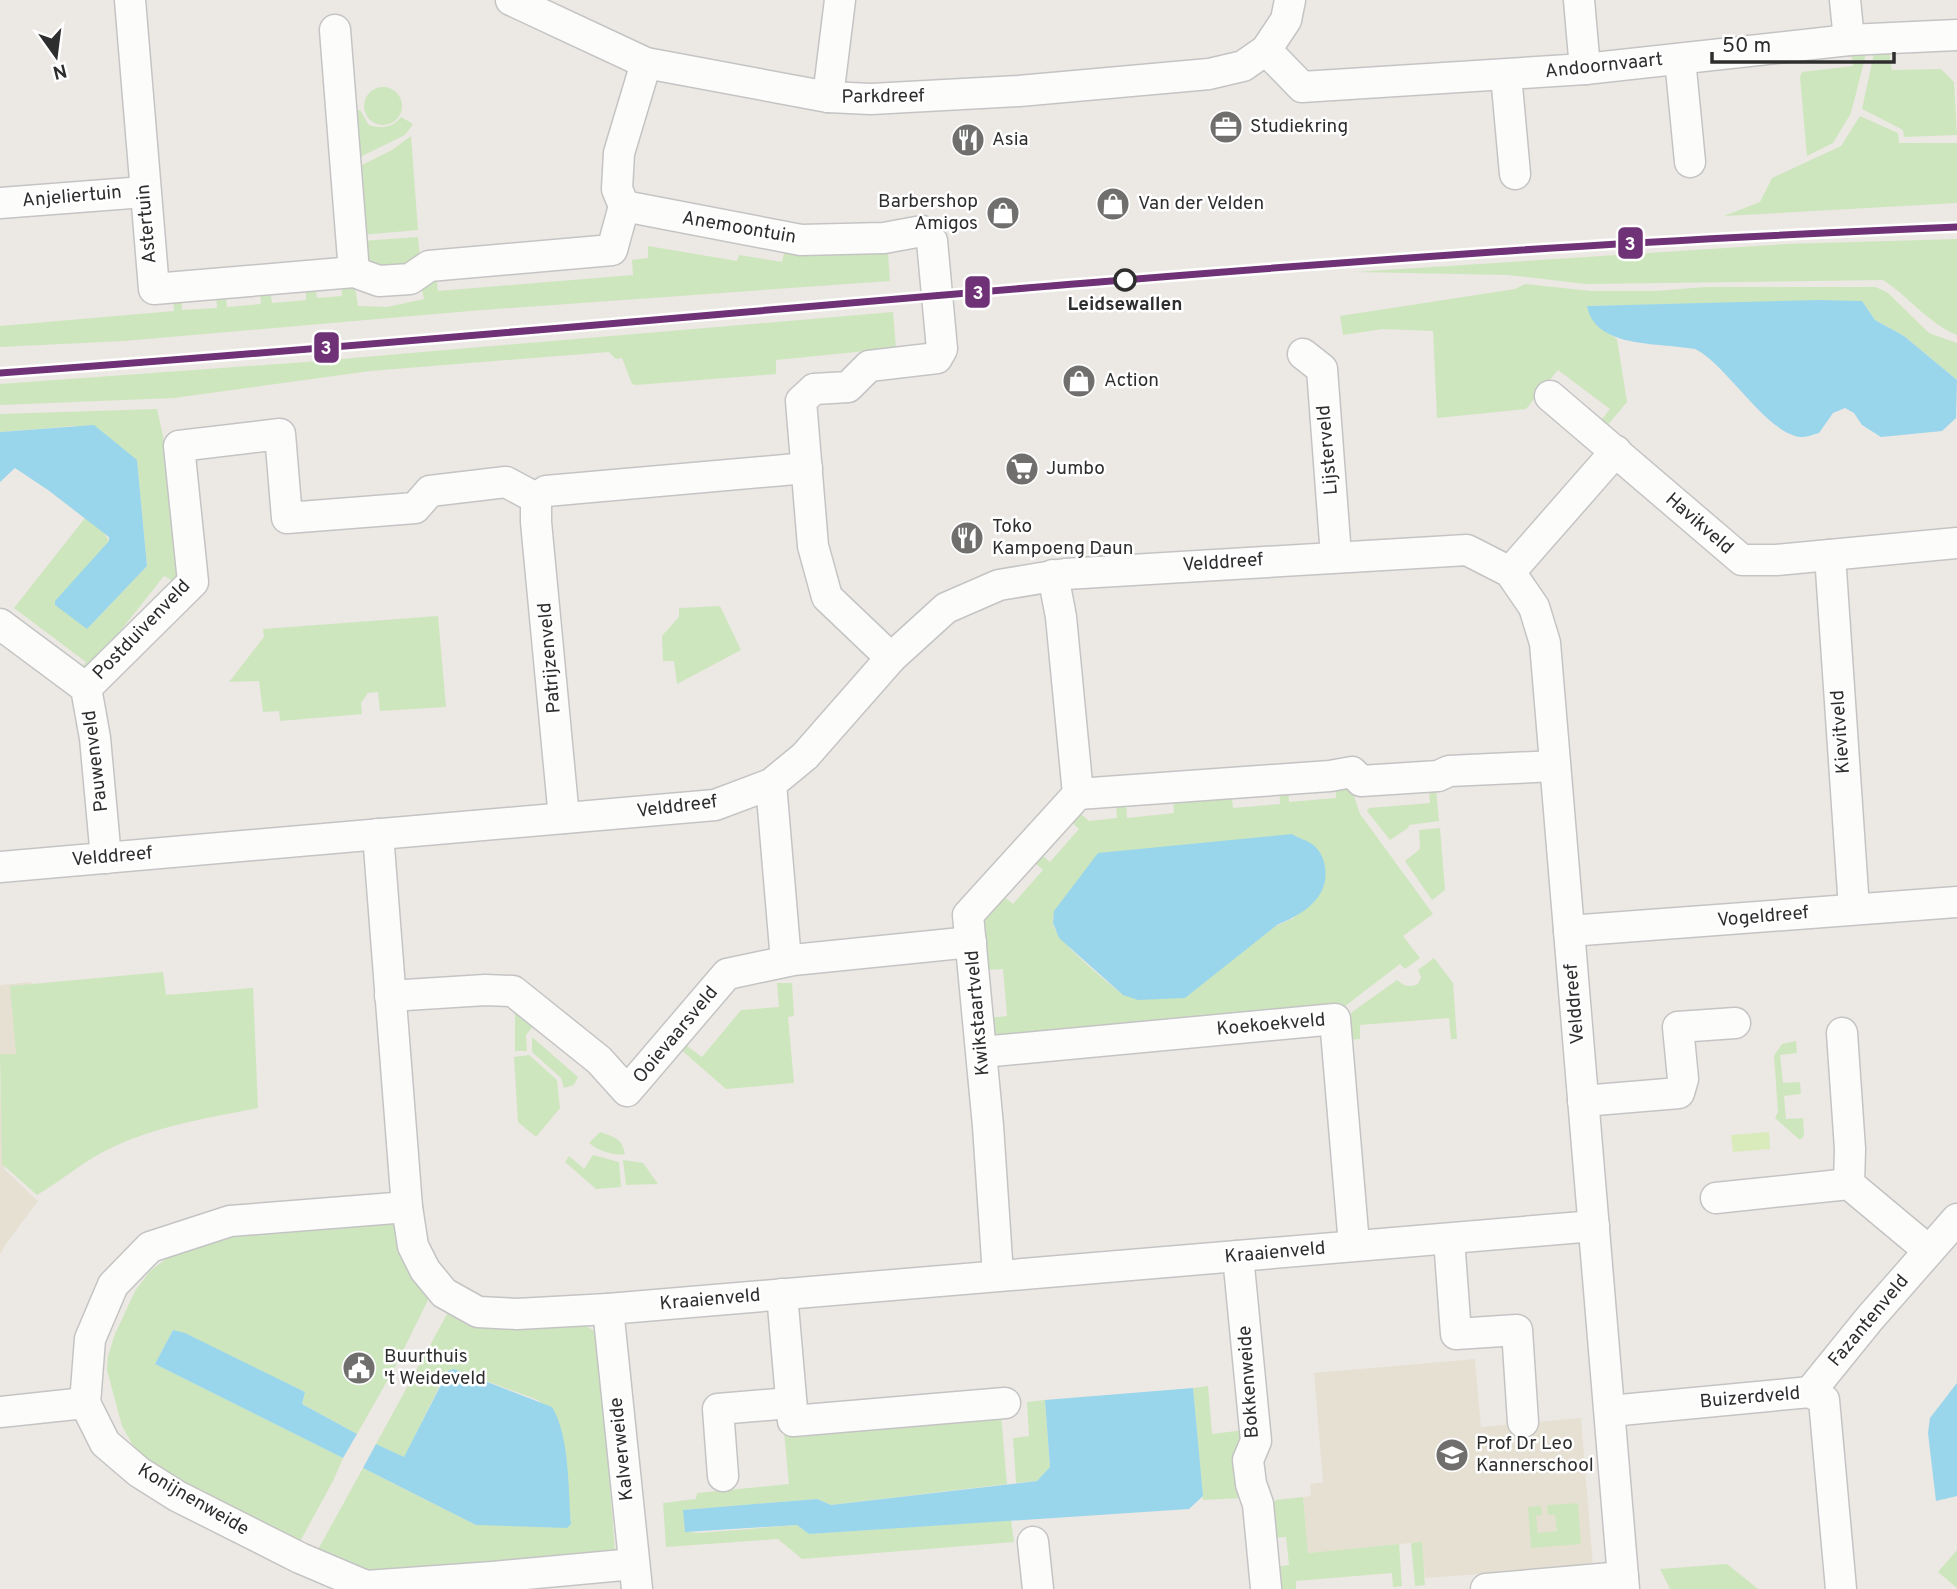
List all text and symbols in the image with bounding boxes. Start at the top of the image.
north arrow [21,21,91,91]
scale bar [1712,21,1894,65]
text: 50 m [1722,33,1771,60]
street label: Andoornvaart [1544,48,1664,84]
text: N [50,57,69,84]
street label: Parkdreef [841,84,925,110]
office icon: Studiekring [1207,108,1245,146]
place label: Studiekring [1250,115,1348,139]
restaurant icon: Asia [949,121,987,159]
place label: Asia [992,128,1029,152]
street label: Anjeliertuin [21,181,123,213]
street label: Astertuin [132,183,162,265]
shop icon: Van der Velden [1094,185,1132,223]
place label: Barbershop Amigos [878,190,978,236]
place label: Van der Velden [1138,192,1264,216]
shop icon: Barbershop Amigos [984,194,1022,232]
street label: Anemoontuin [680,206,798,250]
line badge: 3 [1617,226,1644,260]
text: 3 [1624,233,1636,257]
marker: Leidsewallen [1114,269,1136,291]
line badge: 3 [964,275,991,309]
text: 3 [972,282,984,306]
place label: Leidsewallen [1068,293,1182,317]
line badge: 3 [313,331,340,364]
text: 3 [320,337,332,361]
shop icon: Action [1060,362,1098,400]
place label: Action [1104,369,1159,393]
street label: Lijsterveld [1312,404,1344,496]
supermarket icon: Jumbo [1003,450,1041,488]
place label: Jumbo [1046,457,1105,481]
street label: Havikveld [1660,488,1738,560]
place label: Toko Kampoeng Daun [992,515,1133,561]
restaurant icon: Toko Kampoeng Daun [948,519,986,557]
street label: Velddreef [1182,548,1265,578]
street label: Postduivenveld [88,575,196,685]
street label: Patrijzenveld [533,602,567,714]
street label: Kievitveld [1826,689,1856,775]
street label: Pauwenveld [78,709,114,813]
street label: Velddreef [635,790,719,824]
street label: Velddreef [71,841,154,872]
street label: Vogeldreef [1716,901,1810,933]
street label: Kwikstaartveld [961,949,995,1077]
street label: Velddreef [1559,962,1590,1045]
street label: Ooievaarsveld [628,981,724,1089]
street label: Koekoekveld [1216,1008,1326,1042]
street label: Kraaienveld [1224,1237,1326,1269]
street label: Fazantenveld [1823,1270,1915,1372]
street label: Kraaienveld [659,1284,761,1316]
street label: Bokkenweide [1233,1325,1265,1439]
place label: Buurthuis 't Weideveld [384,1345,486,1391]
public building icon: Buurthuis 't Weideveld [340,1349,378,1387]
street label: Buizerdveld [1699,1382,1801,1414]
street label: Kalverweide [605,1396,639,1502]
place label: Prof Dr Leo Kannerschool [1476,1432,1594,1478]
school or university icon: Prof Dr Leo Kannerschool [1433,1436,1471,1474]
street label: Konijnenweide [133,1458,253,1542]

